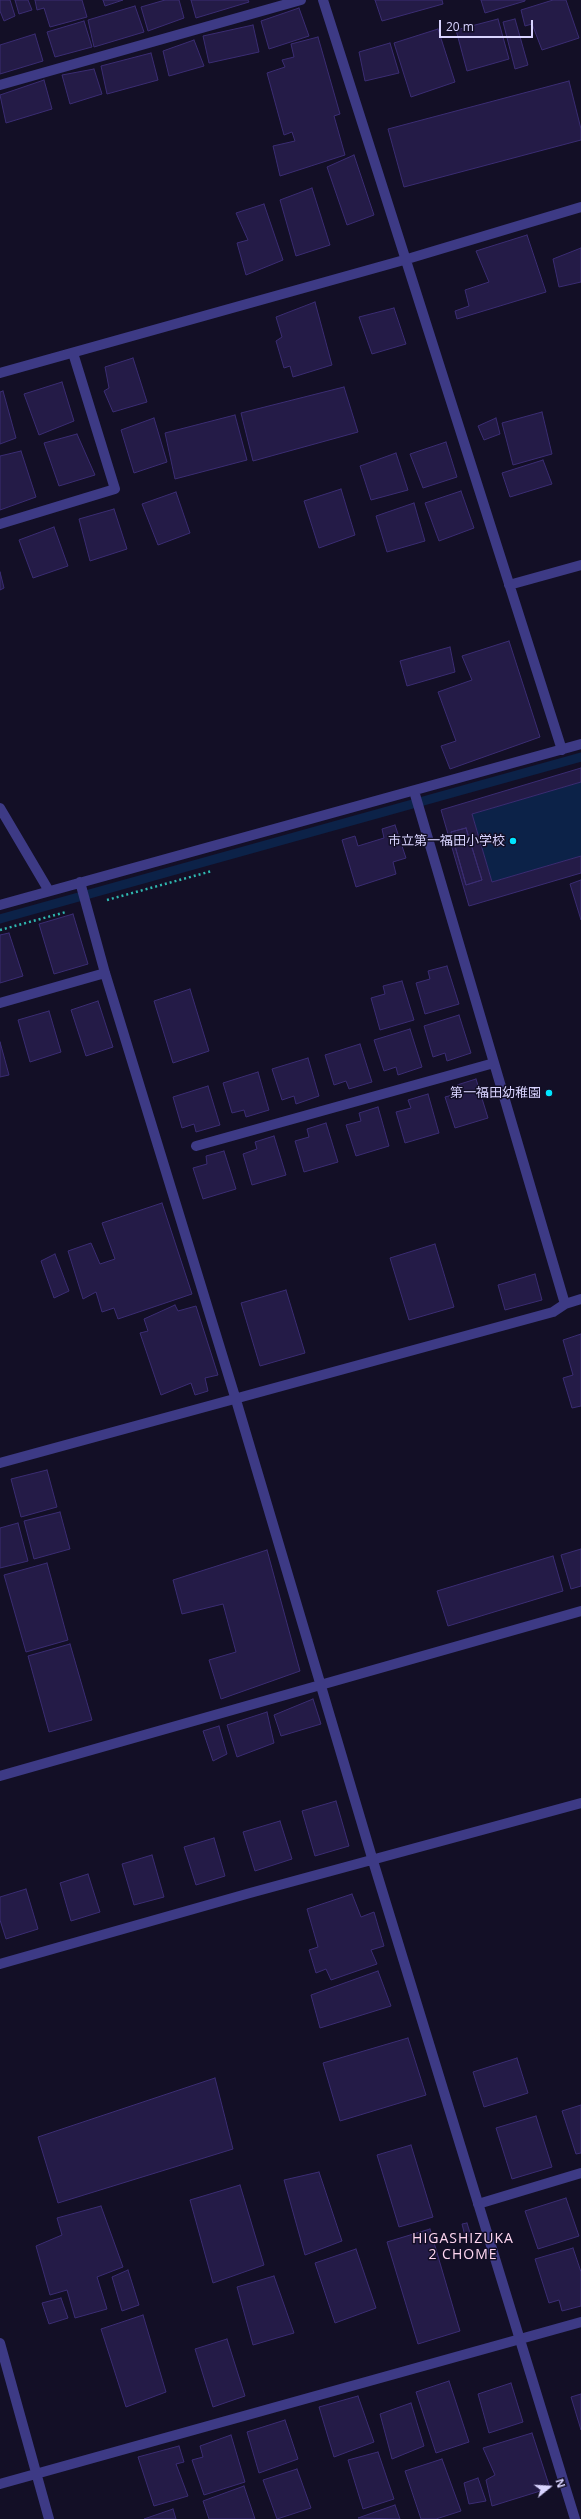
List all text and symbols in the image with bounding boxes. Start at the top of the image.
scale bar [441,12,535,38]
text: 20 m [446,18,474,35]
place label: 市立第一福田小学校 [388,833,505,849]
marker: 市立第一福田小学校 [508,836,518,846]
place label: 第一福田幼稚園 [450,1085,541,1101]
marker: 第一福田幼稚園 [544,1088,554,1098]
district label: HIGASHIZUKA 2 CHOME [412,2231,514,2264]
north arrow [529,2467,569,2507]
text: N [552,2477,569,2490]

